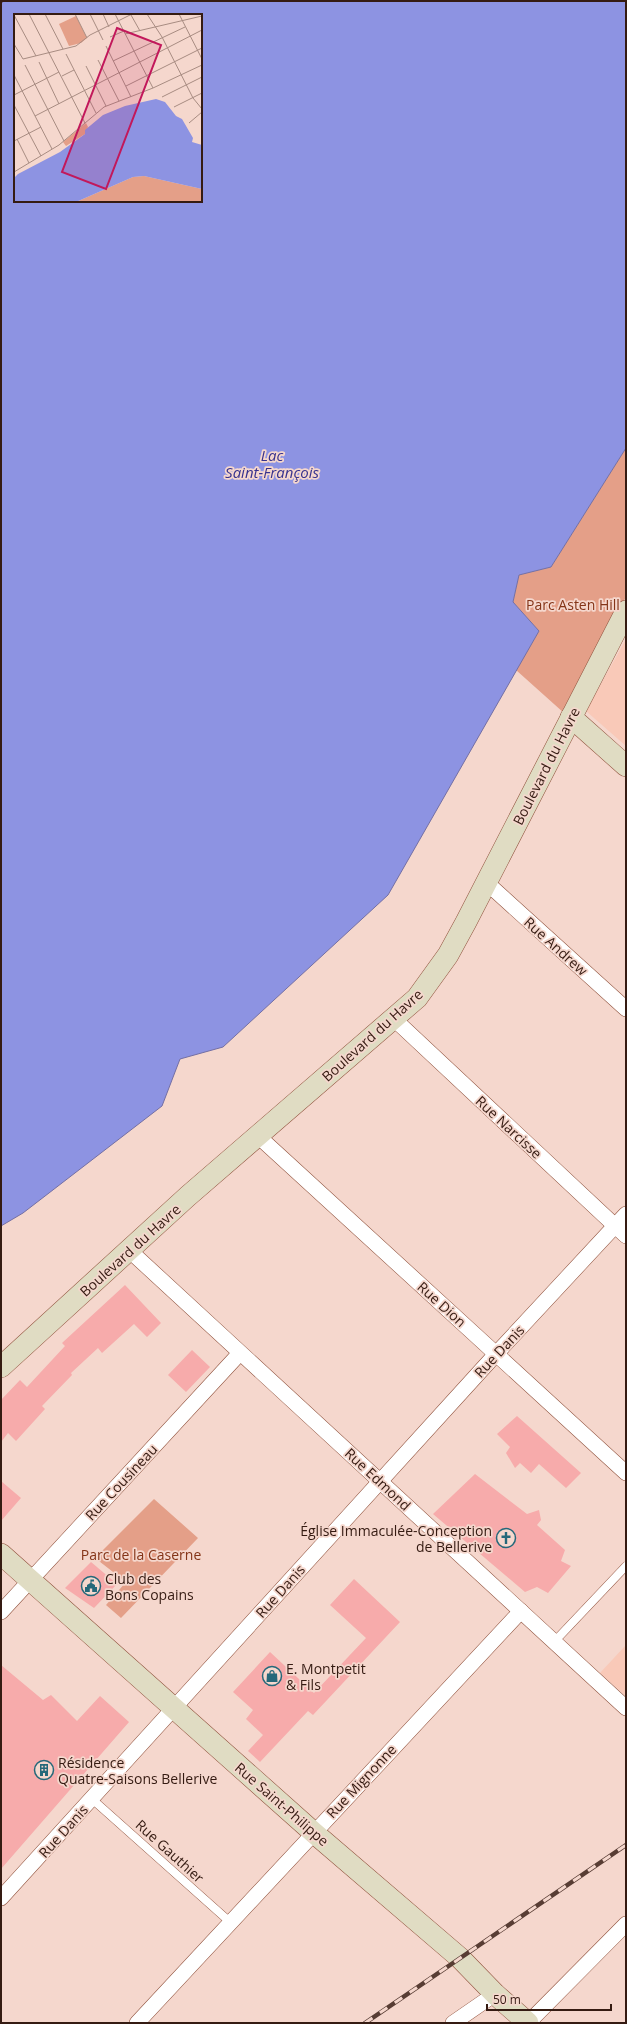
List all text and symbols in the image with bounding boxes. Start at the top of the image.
inset map [14,14,202,202]
water label: Lac Saint-François [225,445,319,482]
park label: Parc Asten Hill [526,595,620,614]
street label: Boulevard du Havre [508,704,584,828]
street label: Rue Andrew [520,912,592,980]
street label: Boulevard du Havre [317,984,427,1085]
street label: Rue Narcisse [472,1091,546,1163]
street label: Boulevard du Havre [75,1199,185,1300]
street label: Rue Dion [414,1277,470,1331]
street label: Rue Danis [470,1320,528,1381]
street label: Rue Cousineau [81,1440,161,1524]
street label: Rue Edmond [341,1444,415,1514]
place label: Église Immaculée-Conception de Bellerive [300,1521,492,1556]
church icon: Église Immaculée-Conception de Bellerive [495,1527,517,1549]
park label: Parc de la Caserne [81,1545,201,1564]
street label: Rue Danis [251,1560,309,1622]
place label: Club des Bons Copains [105,1569,194,1604]
public building icon: Club des Bons Copains [80,1575,102,1597]
place label: E. Montpetit & Fils [286,1659,366,1694]
shop icon: E. Montpetit & Fils [261,1665,283,1687]
street label: Rue Mignonne [322,1740,400,1822]
place label: Résidence Quatre-Saisons Bellerive [58,1753,217,1788]
street label: Rue Saint-Philippe [231,1758,333,1850]
building icon: Résidence Quatre-Saisons Bellerive [33,1759,55,1781]
street label: Rue Danis [34,1800,92,1862]
street label: Rue Gauthier [132,1815,209,1887]
scale bar [487,1986,611,2012]
text: 50 m [493,1991,521,2008]

